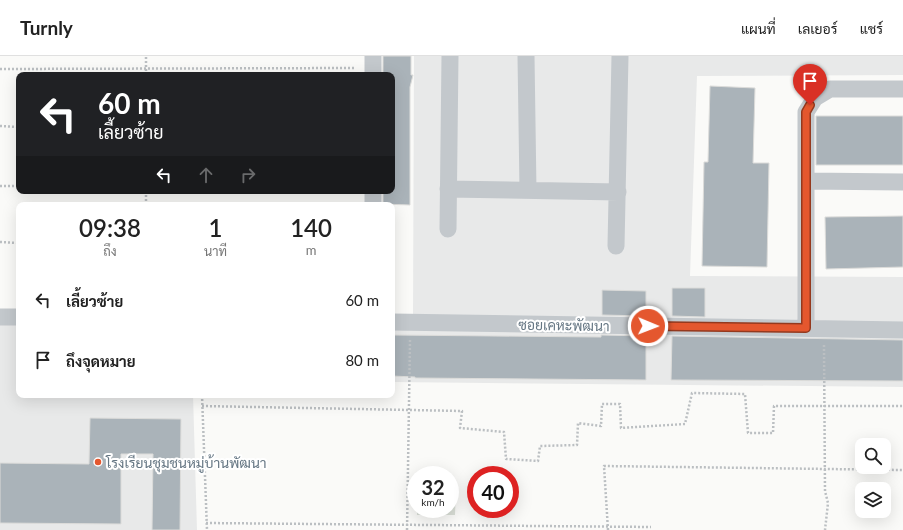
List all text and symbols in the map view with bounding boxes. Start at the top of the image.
text: Turnly [20,16,73,39]
text: แผนที่ [741,20,776,37]
text: เลเยอร์ [798,20,838,37]
text: แชร์ [860,20,883,37]
pin [793,64,827,105]
icon: arrive [799,70,821,92]
text: 60 m [98,86,161,120]
icon: left [32,88,84,140]
text: เลี้ยวซ้าย [98,121,164,143]
icon: left [153,164,175,186]
icon: ahead [195,164,217,186]
icon: right [237,164,259,186]
text: 09:38 [79,213,141,242]
text: 1 [209,213,222,242]
text: 140 [290,213,332,242]
text: m [306,242,316,258]
text: ถึง [103,243,117,259]
text: นาที [204,243,227,259]
icon: left [32,289,54,311]
text: 60 m [345,291,379,309]
text: เลี้ยวซ้าย [66,292,123,310]
position arrow [627,305,669,347]
street label: ซอยเคหะพัฒนา [518,316,610,334]
icon: arrive [32,349,54,371]
text: 80 m [345,351,379,369]
text: ถึงจุดหมาย [66,352,136,370]
map controls [855,438,891,518]
button: search [855,438,891,474]
place label: โรงเรียนชุมชนหมู่บ้านพัฒนา [105,454,267,473]
marker: โรงเรียนชุมชนหมู่บ้านพัฒนา [93,457,103,467]
speed limit sign: 40 [467,466,519,518]
text: 32 [421,475,445,499]
button: layers [855,482,891,518]
text: km/h [421,496,445,508]

